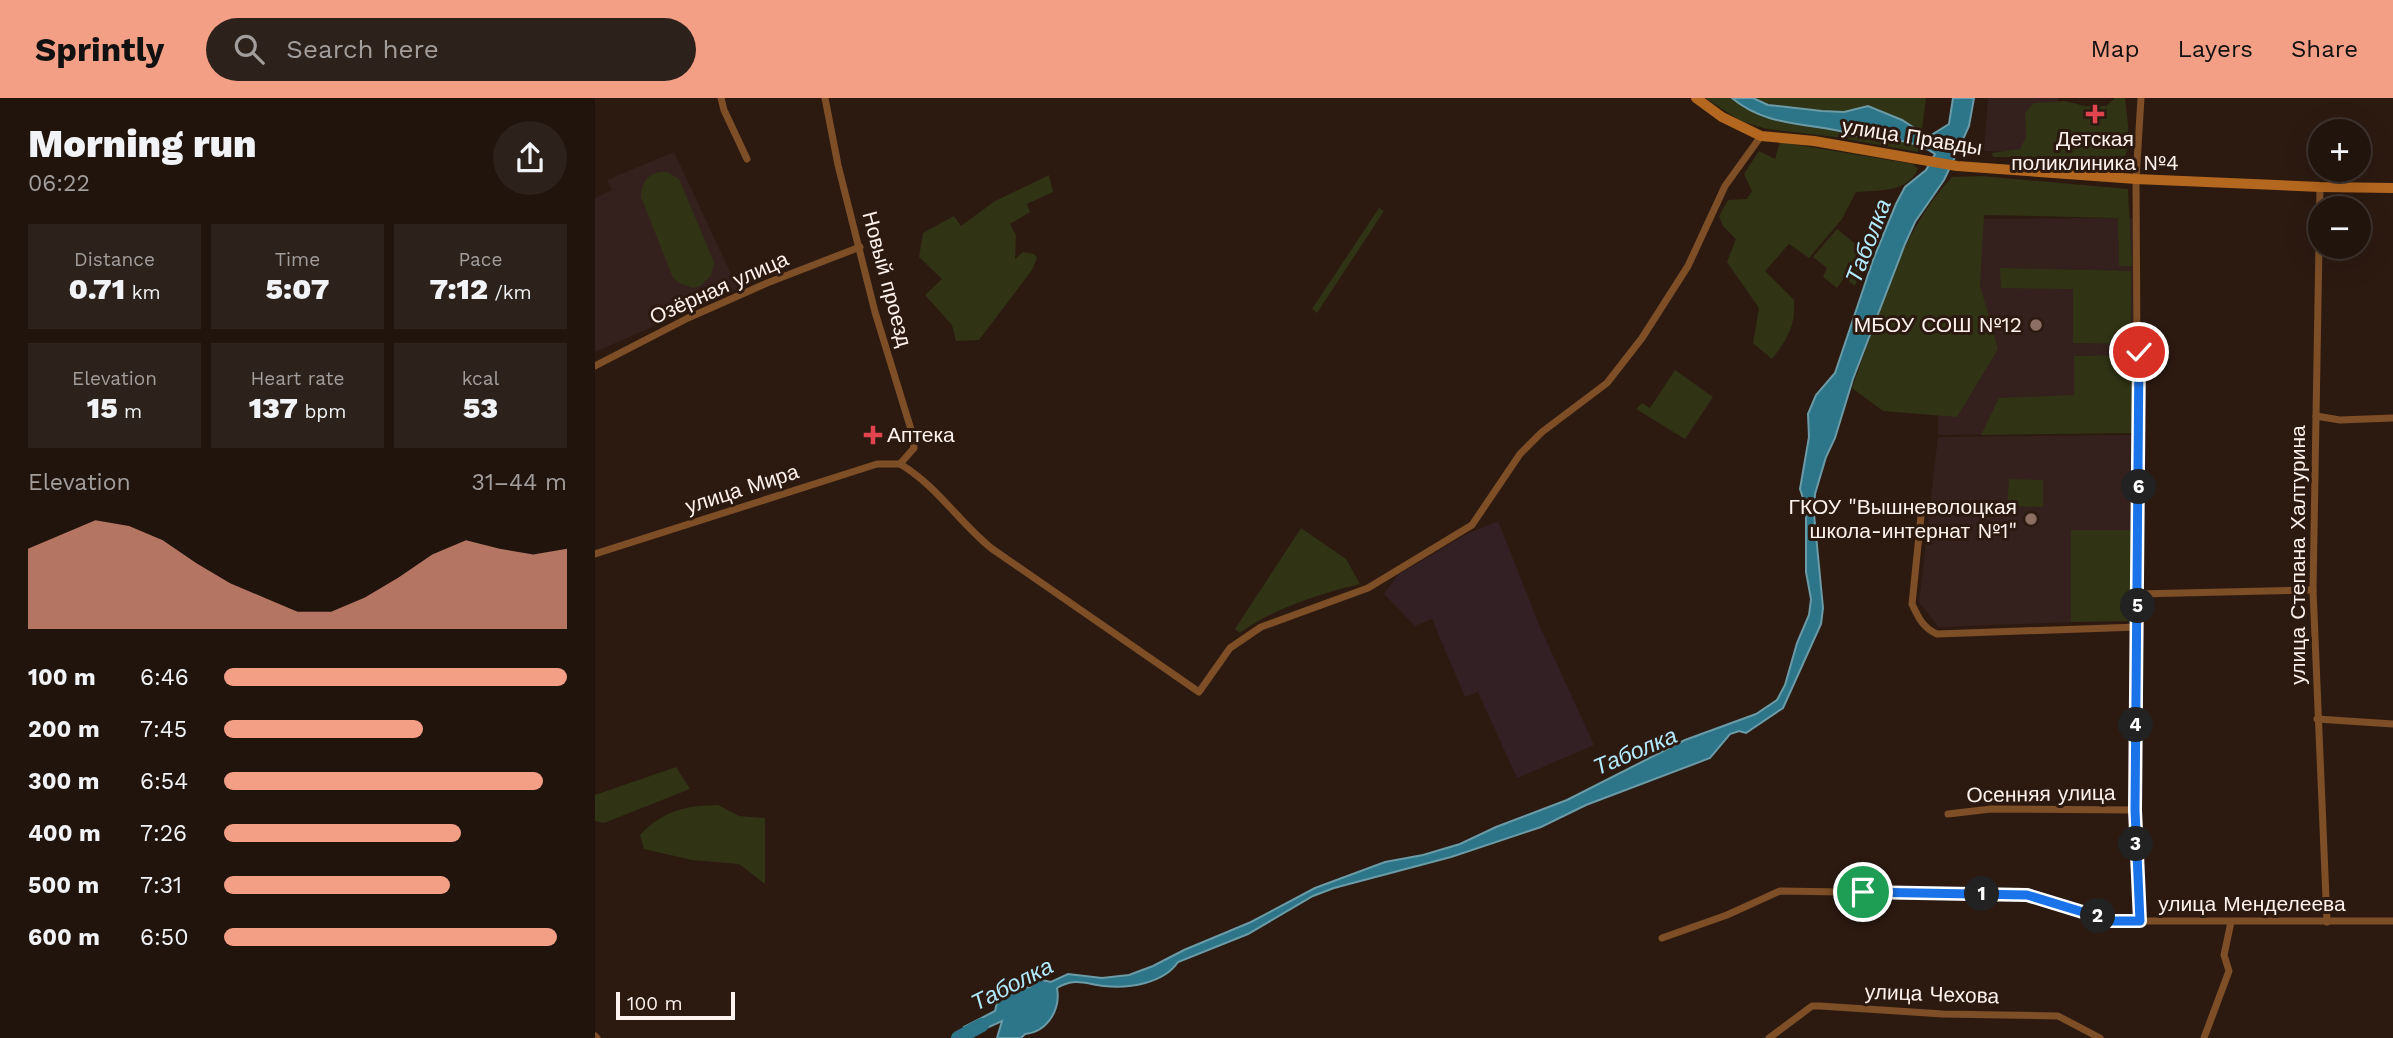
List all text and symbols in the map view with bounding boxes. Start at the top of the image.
search box [206,18,696,81]
text: Sprintly [35,30,164,69]
icon: search [230,30,268,68]
text: Search here [286,34,439,64]
text: Map [2091,35,2139,63]
text: Layers [2177,35,2253,63]
text: Share [2291,35,2358,63]
marker: Детская поликлиника №4 [2085,104,2105,124]
street label: улица Правды [1840,113,1984,160]
map controls [2308,119,2371,259]
button: + [2308,119,2371,182]
button: share [493,121,567,195]
text: Morning run [28,122,257,166]
place label: Детская поликлиника №4 [2011,126,2179,175]
text: 06:22 [28,170,90,197]
water label: Таболка [1840,195,1897,287]
button: − [2308,196,2371,259]
street label: Новый проезд [857,208,918,349]
street label: Озёрная улица [646,246,792,329]
text: Distance [74,248,155,271]
text: Time [275,248,320,271]
text: Pace [459,248,502,271]
text: 0.71 [68,271,125,306]
text: 5:07 [265,271,330,306]
text: 7:12 [429,271,488,306]
text: km [125,281,161,304]
text: /km [488,281,532,304]
place label: МБОУ СОШ №12 [1854,312,2022,337]
marker: МБОУ СОШ №12 [2028,317,2044,333]
pin [2109,322,2169,382]
icon: check [2120,333,2158,371]
text: Elevation [72,367,157,390]
text: Heart rate [251,367,344,390]
text: kcal [462,367,499,390]
text: 15 [87,390,118,425]
text: 137 [249,390,298,425]
text: 53 [463,390,498,425]
text: m [118,400,142,423]
text: bpm [298,400,346,423]
place label: Аптека [887,422,955,447]
street label: улица Степана Халтурина [2285,425,2310,685]
marker: Аптека [865,427,881,443]
street label: улица Мира [682,458,802,519]
text: Elevation [28,469,131,496]
text: 31–44 m [471,469,567,496]
pin: 6 [2121,470,2157,504]
text: 6 [2133,475,2144,498]
place label: ГКОУ "Вышневолоцкая школа-интернат №1" [1789,494,2017,543]
marker: ГКОУ "Вышневолоцкая школа-интернат №1" [2023,511,2039,527]
pin: 5 [2121,588,2155,624]
text: 5 [2132,594,2143,617]
text: 100 m [28,664,96,691]
text: 6:46 [140,664,189,691]
pin: 4 [2119,708,2153,742]
text: 4 [2129,713,2142,736]
text: 200 m [28,716,100,743]
text: 7:45 [140,716,187,743]
water label: Таболка [1589,722,1681,781]
text: 300 m [28,768,99,795]
text: 6:54 [140,768,188,795]
street label: Осенняя улица [1966,780,2116,807]
text: 400 m [28,820,101,847]
text: 7:26 [140,820,187,847]
pin: 3 [2119,826,2153,862]
text: 3 [2130,832,2141,855]
pin [1833,862,1893,922]
text: 500 m [28,872,99,899]
text: 7:31 [140,872,182,899]
icon: arrive [1844,873,1882,911]
pin: 1 [1965,876,1999,912]
text: 1 [1977,882,1986,905]
street label: улица Менделеева [2158,891,2346,916]
pin: 2 [2081,898,2115,934]
text: 2 [2092,904,2103,927]
text: 600 m [28,924,100,951]
text: 6:50 [140,924,188,951]
water label: Таболка [967,952,1058,1016]
street label: улица Чехова [1864,979,2000,1008]
scale bar [616,989,735,1021]
text: 100 m [627,992,683,1015]

